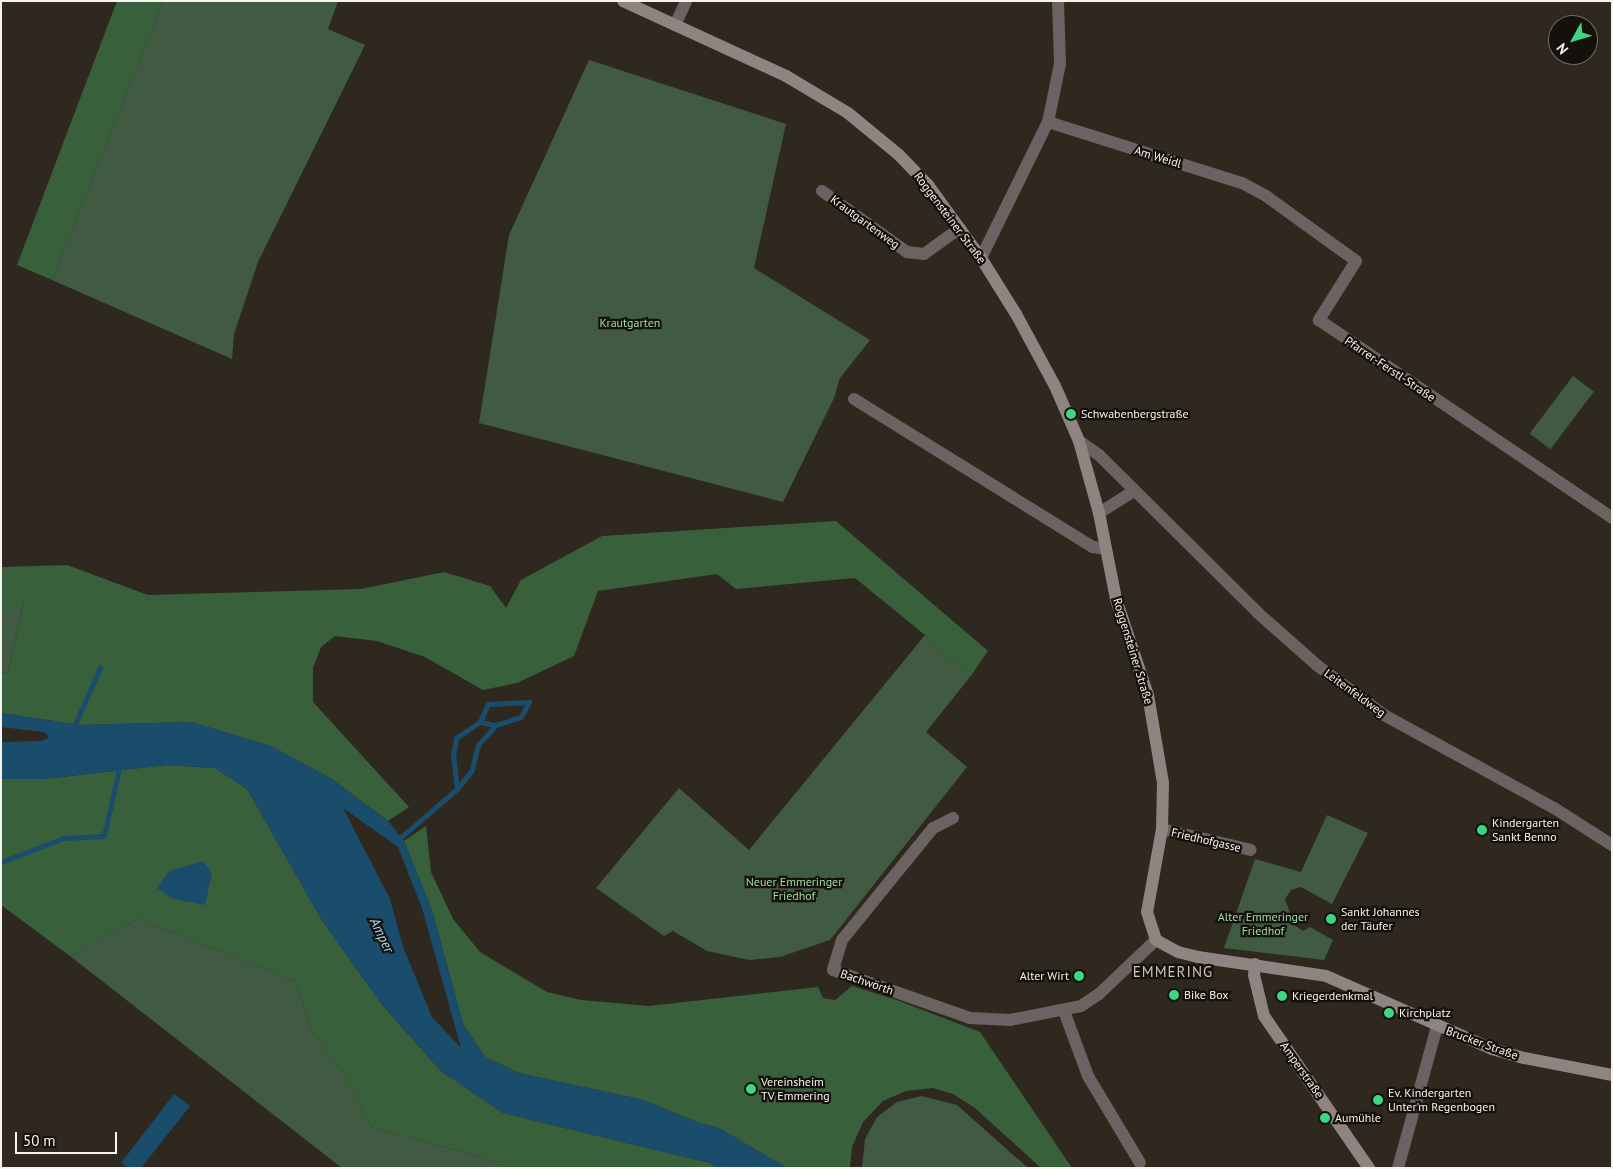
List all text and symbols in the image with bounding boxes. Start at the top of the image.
north arrow [1548,15,1598,65]
text: N [1552,40,1572,58]
street label: Am Weidl [1133,143,1183,171]
street label: Roggensteiner Straße [911,170,989,266]
street label: Krautgartenweg [828,192,902,252]
park label: Krautgarten [600,316,660,330]
street label: Pfarrer-Ferstl-Straße [1342,333,1438,405]
place label: Schwabenbergstraße [1081,407,1189,421]
marker: Schwabenbergstraße [1065,408,1077,420]
street label: Roggensteiner Straße [1110,596,1156,706]
street label: Leitenfeldweg [1322,666,1388,720]
place label: Kindergarten Sankt Benno [1492,816,1559,844]
marker: Kindergarten Sankt Benno [1476,824,1488,836]
street label: Friedhofgasse [1170,825,1242,855]
park label: Neuer Emmeringer Friedhof [746,875,842,903]
place label: Sankt Johannes der Täufer [1341,905,1420,933]
park label: Alter Emmeringer Friedhof [1218,910,1308,938]
marker: Sankt Johannes der Täufer [1325,913,1337,925]
water label: Amper [366,915,398,955]
district label: EMMERING [1132,963,1214,981]
street label: Bachwörth [839,966,895,998]
place label: Alter Wirt [1020,969,1069,983]
marker: Alter Wirt [1073,970,1085,982]
place label: Bike Box [1184,988,1228,1002]
marker: Bike Box [1168,989,1180,1001]
place label: Kriegerdenkmal [1292,989,1373,1003]
marker: Kriegerdenkmal [1276,990,1288,1002]
place label: Kirchplatz [1399,1006,1451,1020]
marker: Kirchplatz [1383,1007,1395,1019]
street label: Brucker Straße [1444,1023,1520,1063]
street label: Amperstraße [1277,1039,1327,1101]
place label: Vereinsheim TV Emmering [761,1075,830,1103]
marker: Vereinsheim TV Emmering [745,1083,757,1095]
place label: Ev. Kindergarten Unter'm Regenbogen [1388,1086,1495,1114]
marker: Ev. Kindergarten Unter'm Regenbogen [1372,1094,1384,1106]
place label: Aumühle [1335,1111,1381,1125]
marker: Aumühle [1319,1112,1331,1124]
scale bar [18,1122,120,1154]
text: 50 m [23,1131,56,1150]

